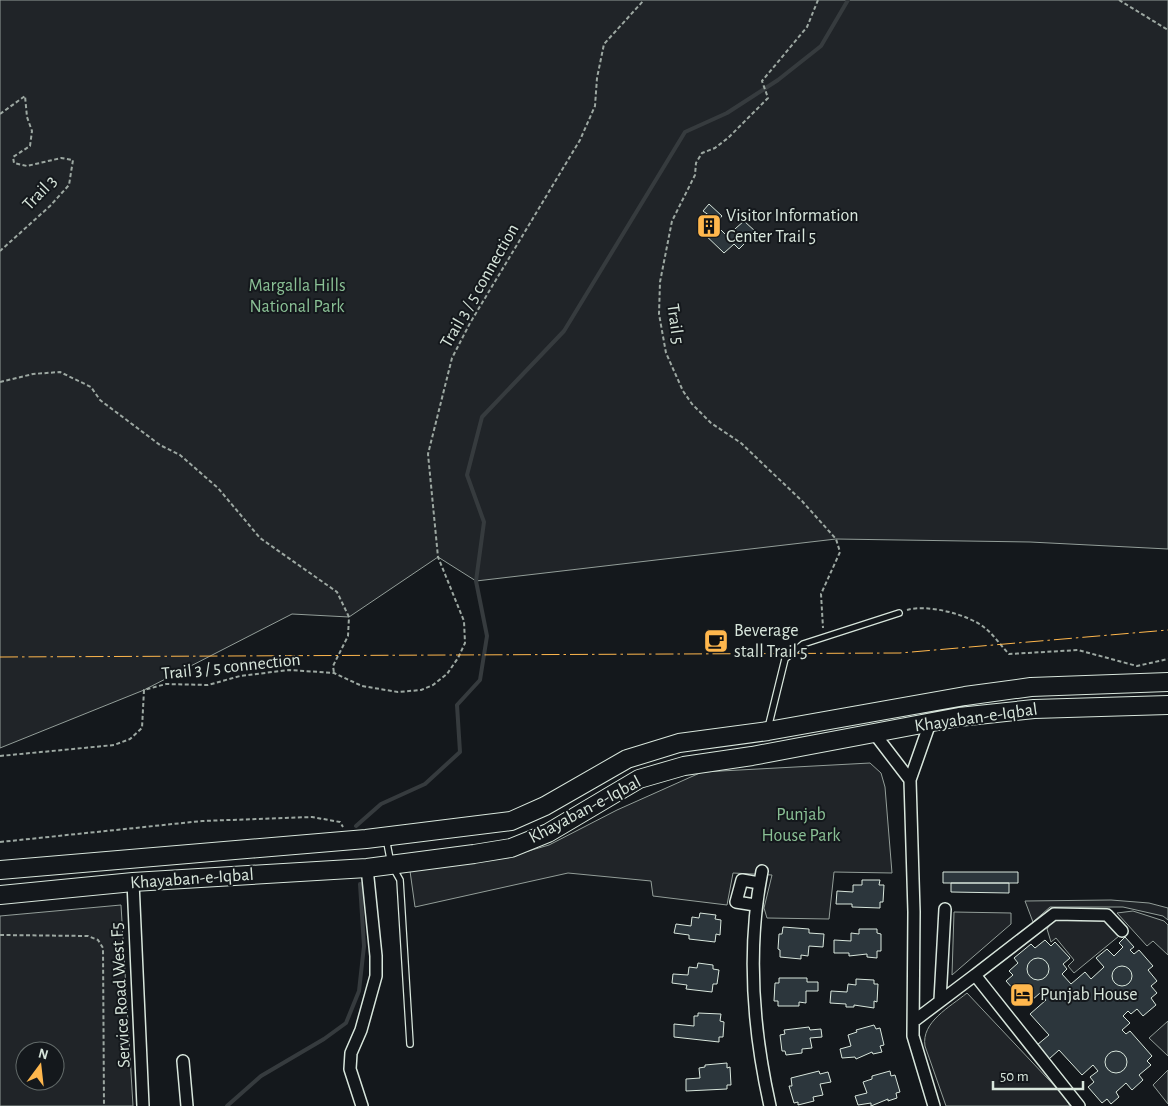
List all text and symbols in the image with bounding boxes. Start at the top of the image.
street label: Trail 3 [19,172,61,214]
place label: Visitor Information Center Trail 5 [726,207,859,246]
building icon: Visitor Information Center Trail 5 [696,213,722,239]
street label: Trail 3 / 5 connection [437,221,523,351]
park label: Margalla Hills National Park [248,277,346,316]
street label: Trail 5 [663,302,687,346]
place label: Beverage stall Trail 5 [734,622,808,661]
cafe icon: Beverage stall Trail 5 [703,628,729,654]
street label: Trail 3 / 5 connection [161,651,301,683]
street label: Khayaban-e-Iqbal [913,700,1039,736]
street label: Khayaban-e-Iqbal [526,773,644,847]
park label: Punjab House Park [762,806,841,845]
street label: Khayaban-e-Iqbal [129,866,255,892]
street label: Service Road West F5 [108,922,134,1068]
hotel icon: Punjab House [1009,982,1035,1008]
place label: Punjab House [1040,986,1138,1004]
north arrow [15,1041,65,1091]
text: N [37,1046,50,1062]
scale bar [993,1058,1083,1090]
text: 50 m [1000,1069,1029,1084]

